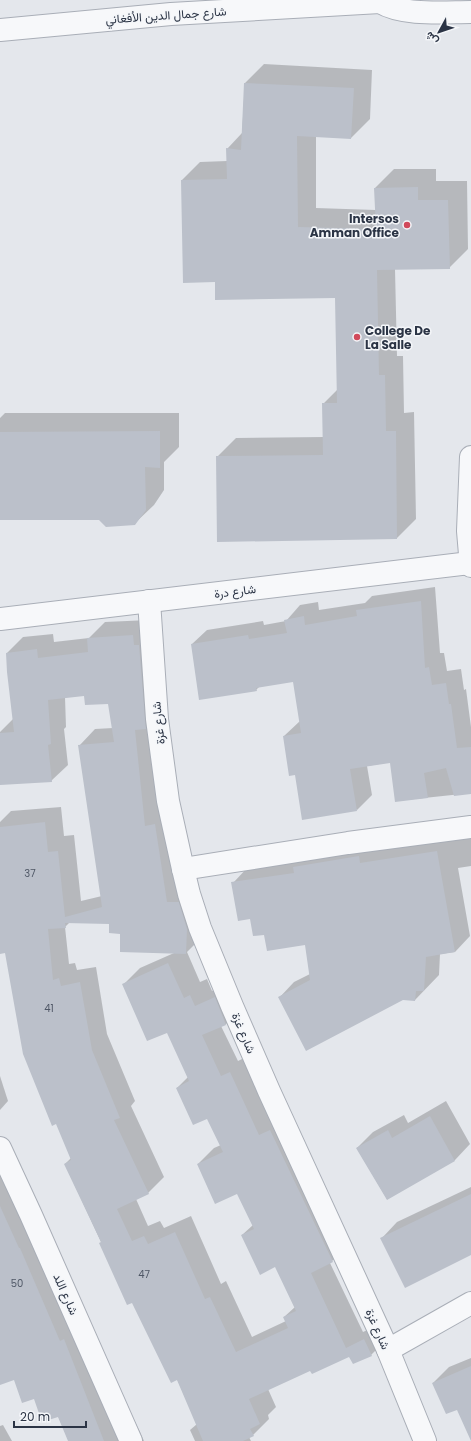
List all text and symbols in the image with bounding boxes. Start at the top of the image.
street label: شارع جمال الدين الأفغاني [105,2,227,30]
north arrow [419,12,459,52]
text: ش [421,28,442,49]
place label: Intersos Amman Office [310,210,400,241]
marker: Intersos Amman Office [402,220,412,230]
place label: College De La Salle [365,322,431,353]
marker: College De La Salle [352,332,362,342]
street label: شارع درة [213,580,257,603]
street label: شارع غزة [147,701,170,745]
house number: 37 [24,866,36,881]
house number: 41 [44,1001,54,1016]
street label: شارع غزة [227,1010,260,1056]
house number: 47 [138,1267,150,1282]
street label: شارع اللد [48,1271,83,1318]
house number: 50 [11,1276,23,1291]
street label: شارع غزة [361,1306,394,1352]
scale bar [14,1403,86,1429]
text: 20 m [20,1408,50,1425]

